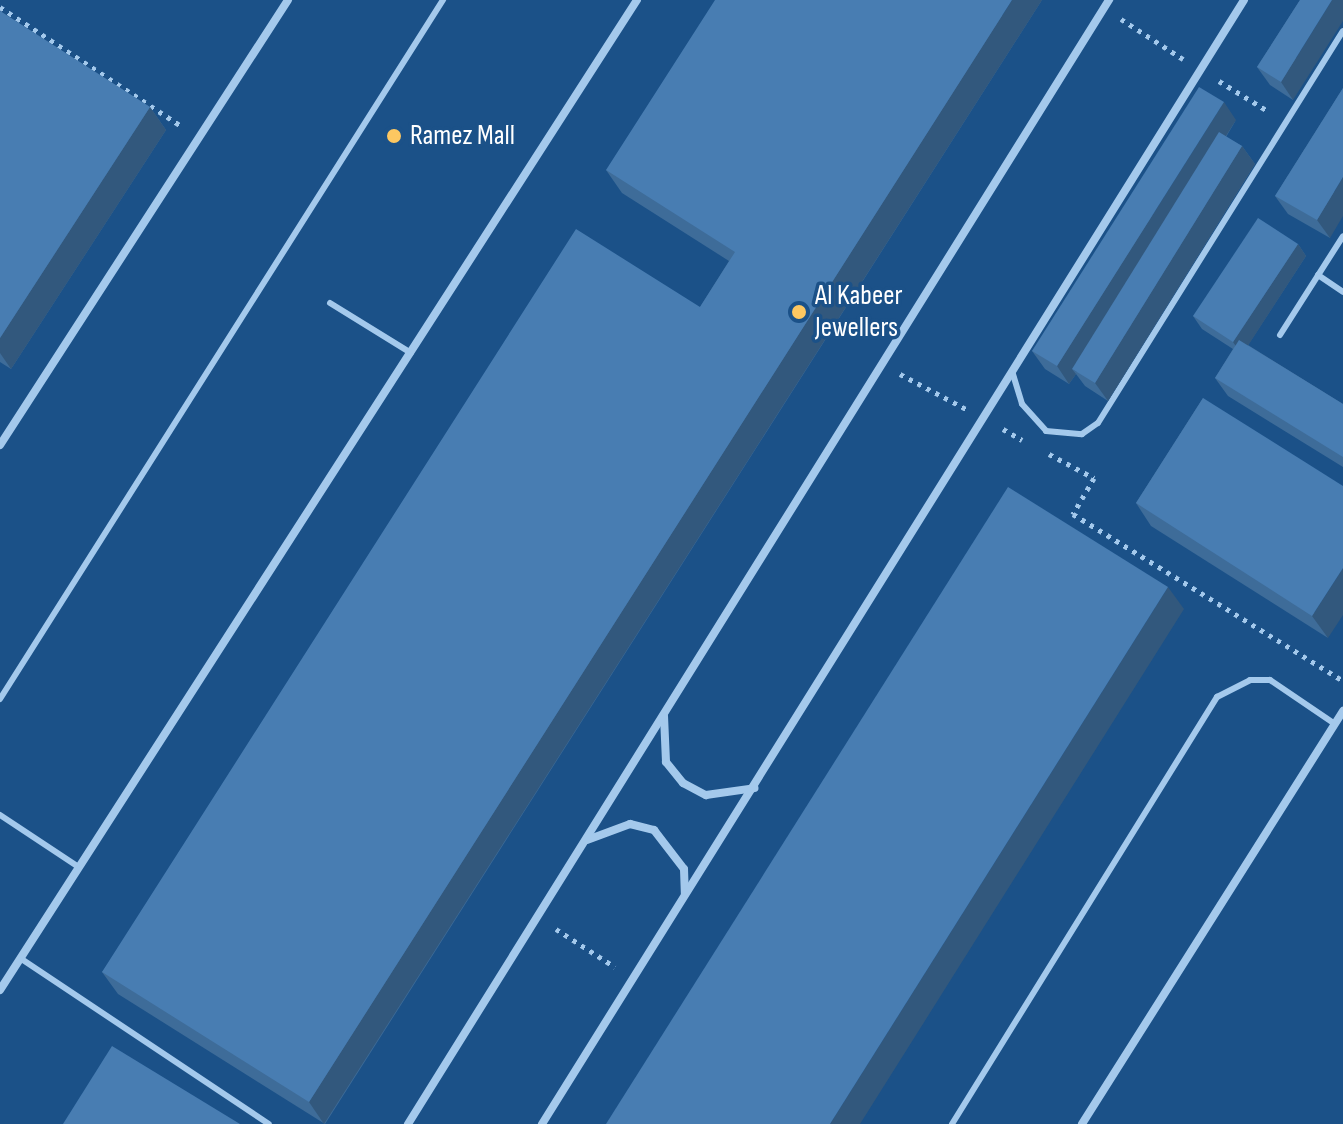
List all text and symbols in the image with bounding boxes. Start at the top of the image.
place label: Ramez Mall [410,119,515,153]
marker: Ramez Mall [385,127,403,145]
place label: Al Kabeer Jewellers [815,279,902,345]
marker: Al Kabeer Jewellers [790,303,808,321]

